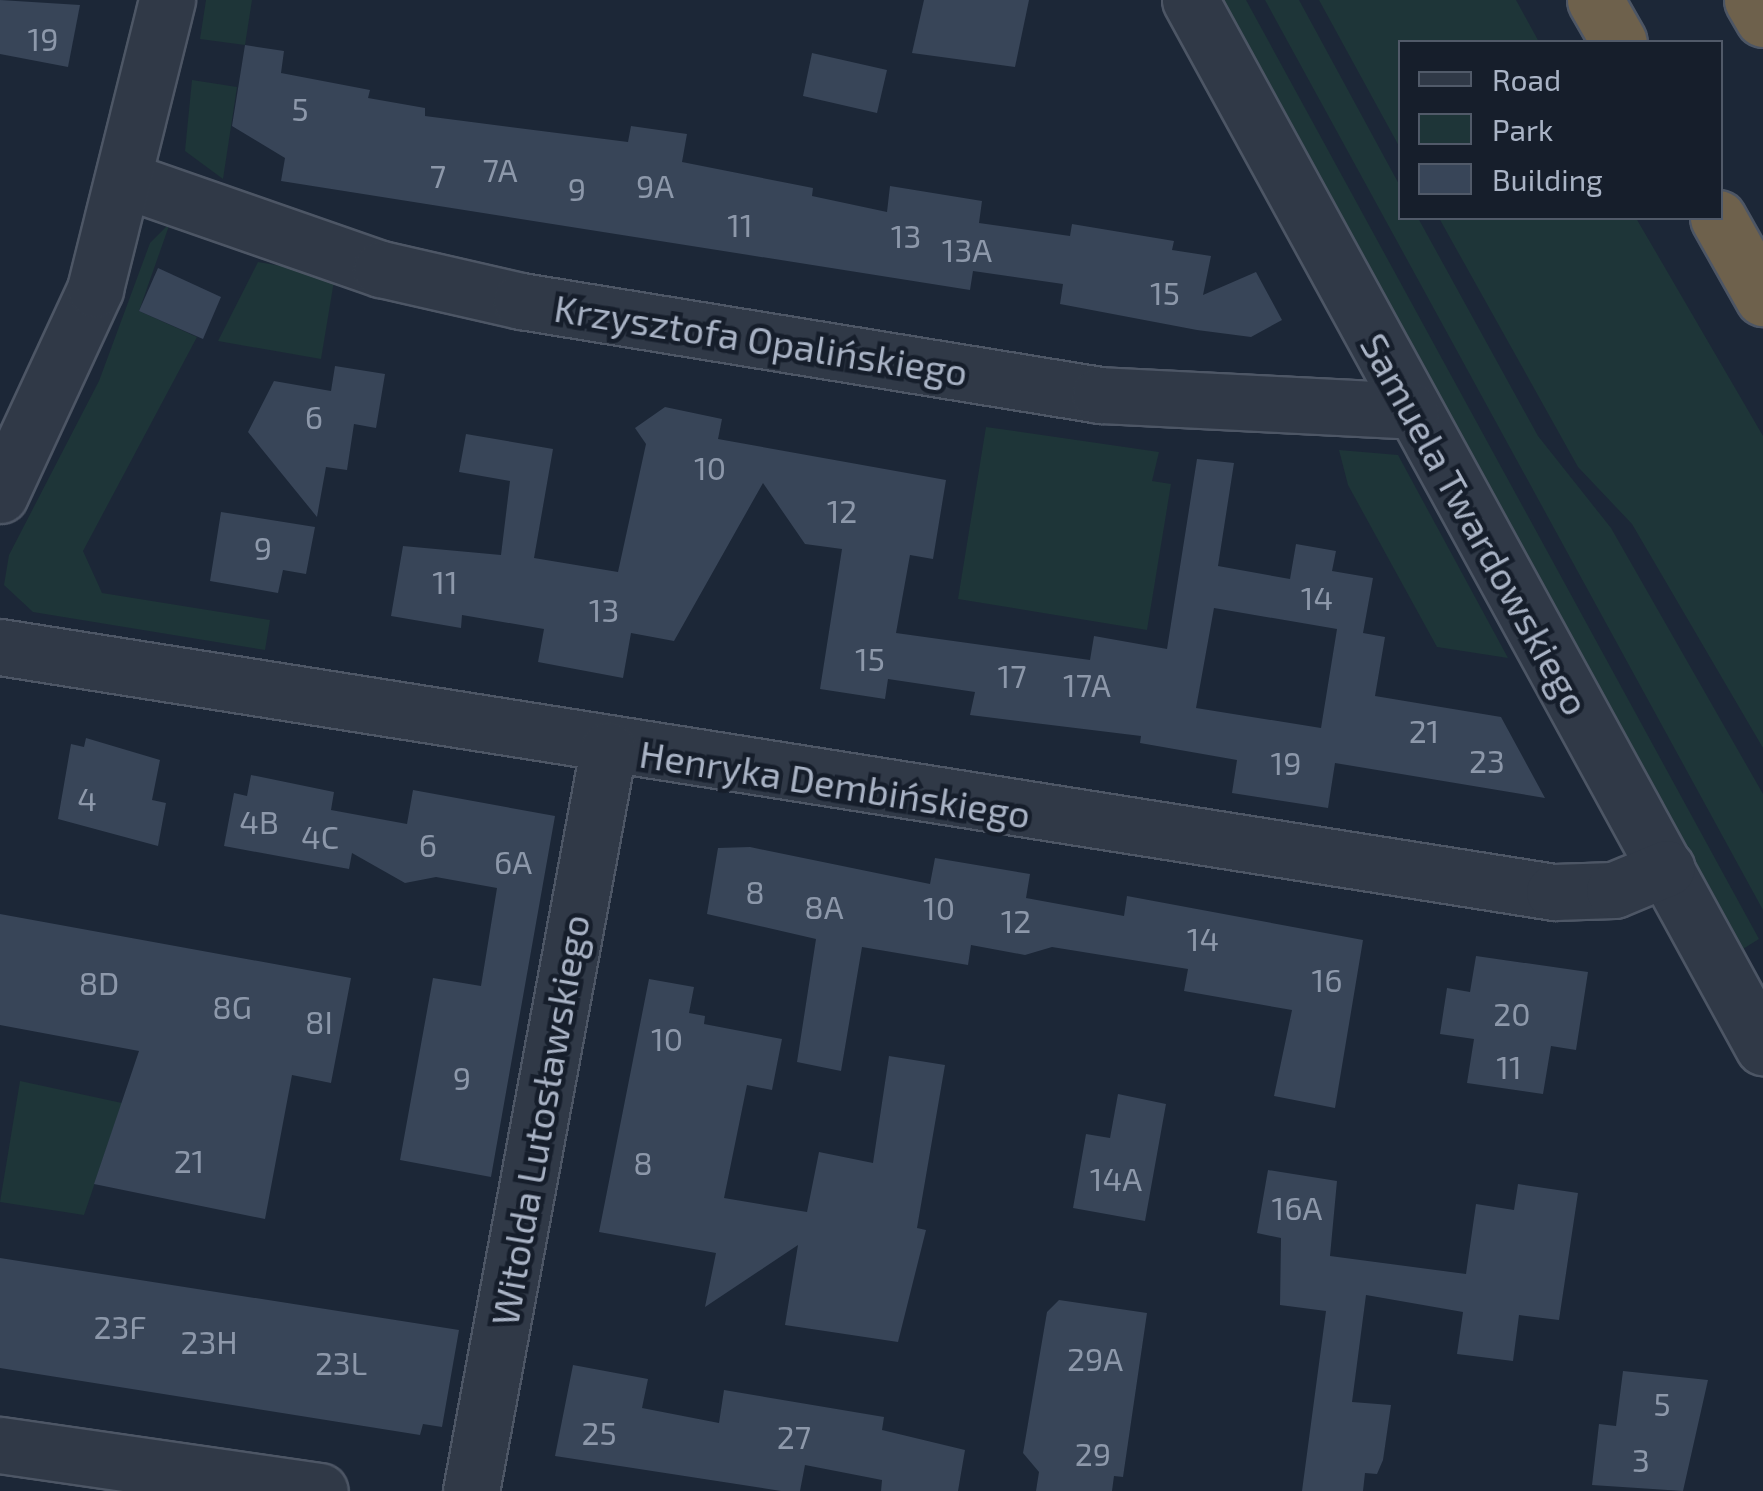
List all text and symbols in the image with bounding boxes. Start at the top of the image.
house number: 19 [27,19,59,57]
legend [1398,40,1723,220]
text: Road [1492,61,1561,97]
house number: 5 [291,89,309,127]
text: Park [1492,111,1553,147]
house number: 7A [482,150,518,188]
house number: 7 [430,156,446,194]
text: Building [1492,161,1603,197]
house number: 9A [636,166,674,204]
house number: 9 [568,169,586,207]
house number: 11 [727,205,753,243]
house number: 13 [891,216,921,254]
house number: 13A [942,230,992,268]
house number: 15 [1150,273,1180,311]
street label: Krzysztofa Opalińskiego [551,285,971,395]
street label: Samuela Twardowskiego [1351,325,1599,723]
house number: 6 [305,397,323,435]
house number: 10 [694,448,726,486]
house number: 12 [827,491,857,529]
house number: 9 [254,528,272,566]
house number: 11 [432,562,458,600]
house number: 14 [1301,578,1333,616]
house number: 13 [589,590,619,628]
house number: 15 [855,639,885,677]
house number: 17 [997,656,1027,694]
house number: 17A [1063,665,1111,703]
house number: 21 [1409,711,1439,749]
street label: Henryka Dembińskiego [636,731,1034,837]
house number: 23 [1469,741,1505,779]
house number: 19 [1270,743,1302,781]
house number: 4 [77,779,97,817]
house number: 4B [239,802,279,840]
house number: 4C [301,817,339,855]
house number: 6 [419,825,437,863]
house number: 6A [494,842,532,880]
house number: 8 [745,872,765,910]
house number: 8A [804,887,844,925]
house number: 10 [923,888,955,926]
house number: 12 [1001,901,1031,939]
street label: Witolda Lutosławskiego [481,911,599,1329]
house number: 14 [1187,919,1219,957]
house number: 16 [1311,960,1343,998]
house number: 8D [79,963,119,1001]
house number: 8G [212,987,252,1025]
house number: 20 [1493,994,1531,1032]
house number: 8I [305,1002,333,1040]
house number: 10 [651,1019,683,1057]
house number: 11 [1496,1047,1522,1085]
house number: 9 [453,1058,471,1096]
house number: 21 [174,1141,204,1179]
house number: 8 [633,1143,653,1181]
house number: 14A [1090,1159,1142,1197]
house number: 16A [1272,1188,1322,1226]
house number: 23F [93,1307,147,1345]
house number: 23H [180,1322,238,1360]
house number: 29A [1067,1339,1123,1377]
house number: 23L [315,1343,367,1381]
house number: 5 [1653,1384,1671,1422]
house number: 25 [581,1413,617,1451]
house number: 27 [777,1417,811,1455]
house number: 29 [1075,1434,1111,1472]
house number: 3 [1632,1440,1650,1478]

